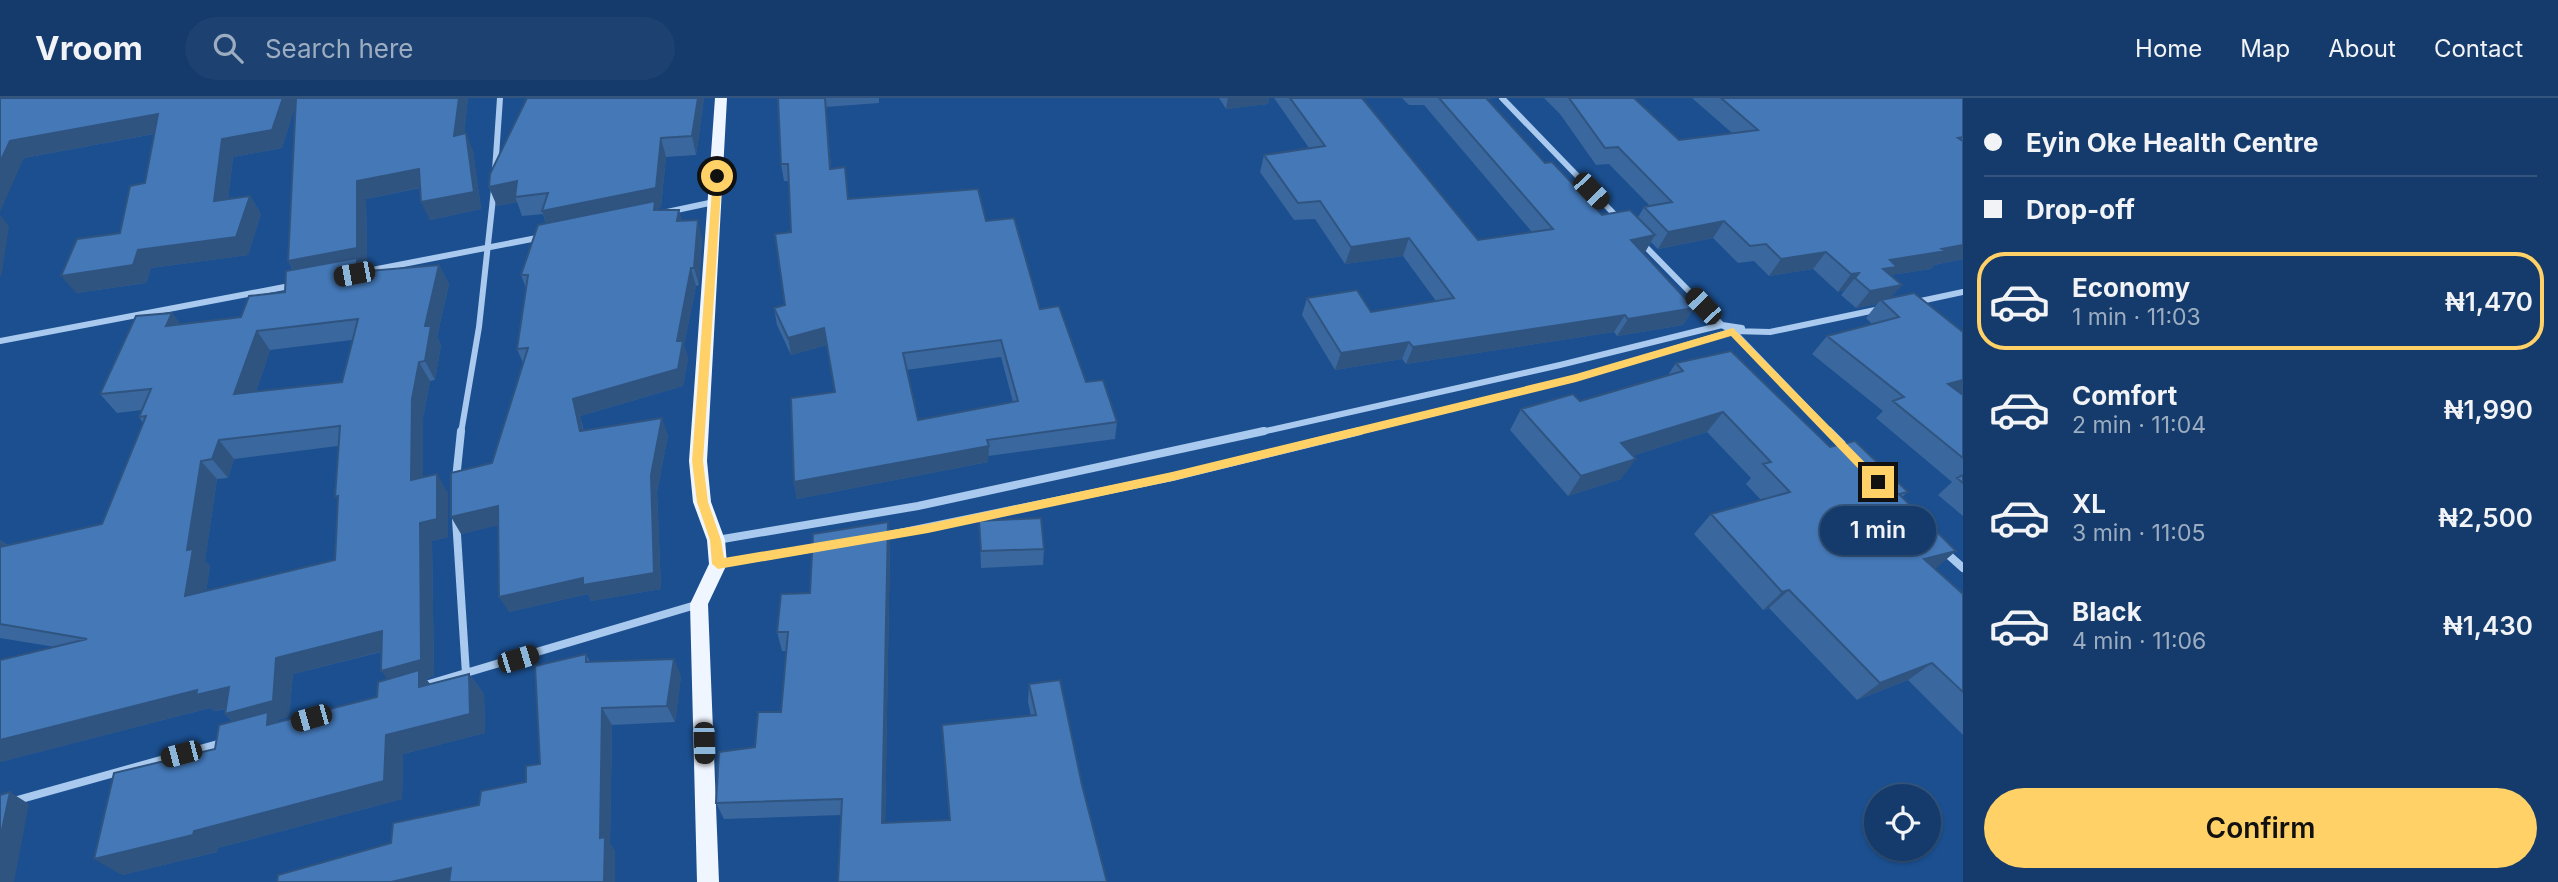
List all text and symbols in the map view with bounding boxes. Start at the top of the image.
search box [185,17,675,80]
text: Vroom [35,28,143,68]
icon: search [209,29,247,67]
text: Search here [265,33,414,64]
text: Home [2135,34,2202,63]
text: Map [2240,34,2290,63]
text: About [2328,34,2396,63]
text: Contact [2434,34,2523,63]
text: Eyin Oke Health Centre [2026,127,2319,158]
route start [701,160,733,192]
car [1569,169,1614,213]
text: Drop-off [2026,194,2135,225]
car [332,260,377,288]
icon: car [1988,270,2051,333]
text: Economy [2072,272,2190,303]
car [1681,284,1726,328]
text: ₦1,470 [2445,286,2533,317]
text: 1 min · 11:03 [2072,303,2201,331]
icon: car [1988,378,2051,441]
text: Comfort [2072,380,2177,411]
text: ₦1,990 [2444,394,2533,425]
text: 2 min · 11:04 [2072,411,2206,439]
route end [1862,466,1894,498]
icon: car [1988,486,2051,549]
text: XL [2072,488,2106,519]
text: ₦2,500 [2438,502,2533,533]
callout: 1 min [1820,506,1936,556]
text: 1 min [1850,516,1906,544]
text: 3 min · 11:05 [2072,519,2205,547]
icon: car [1988,594,2051,657]
text: Black [2072,596,2142,627]
text: ₦1,430 [2443,610,2533,641]
text: 4 min · 11:06 [2072,627,2206,655]
car [495,643,542,675]
car [288,702,335,734]
car [693,722,716,764]
car [158,738,205,770]
map controls [1864,784,1941,861]
button: locate [1864,784,1941,861]
button: Confirm [1984,788,2537,868]

